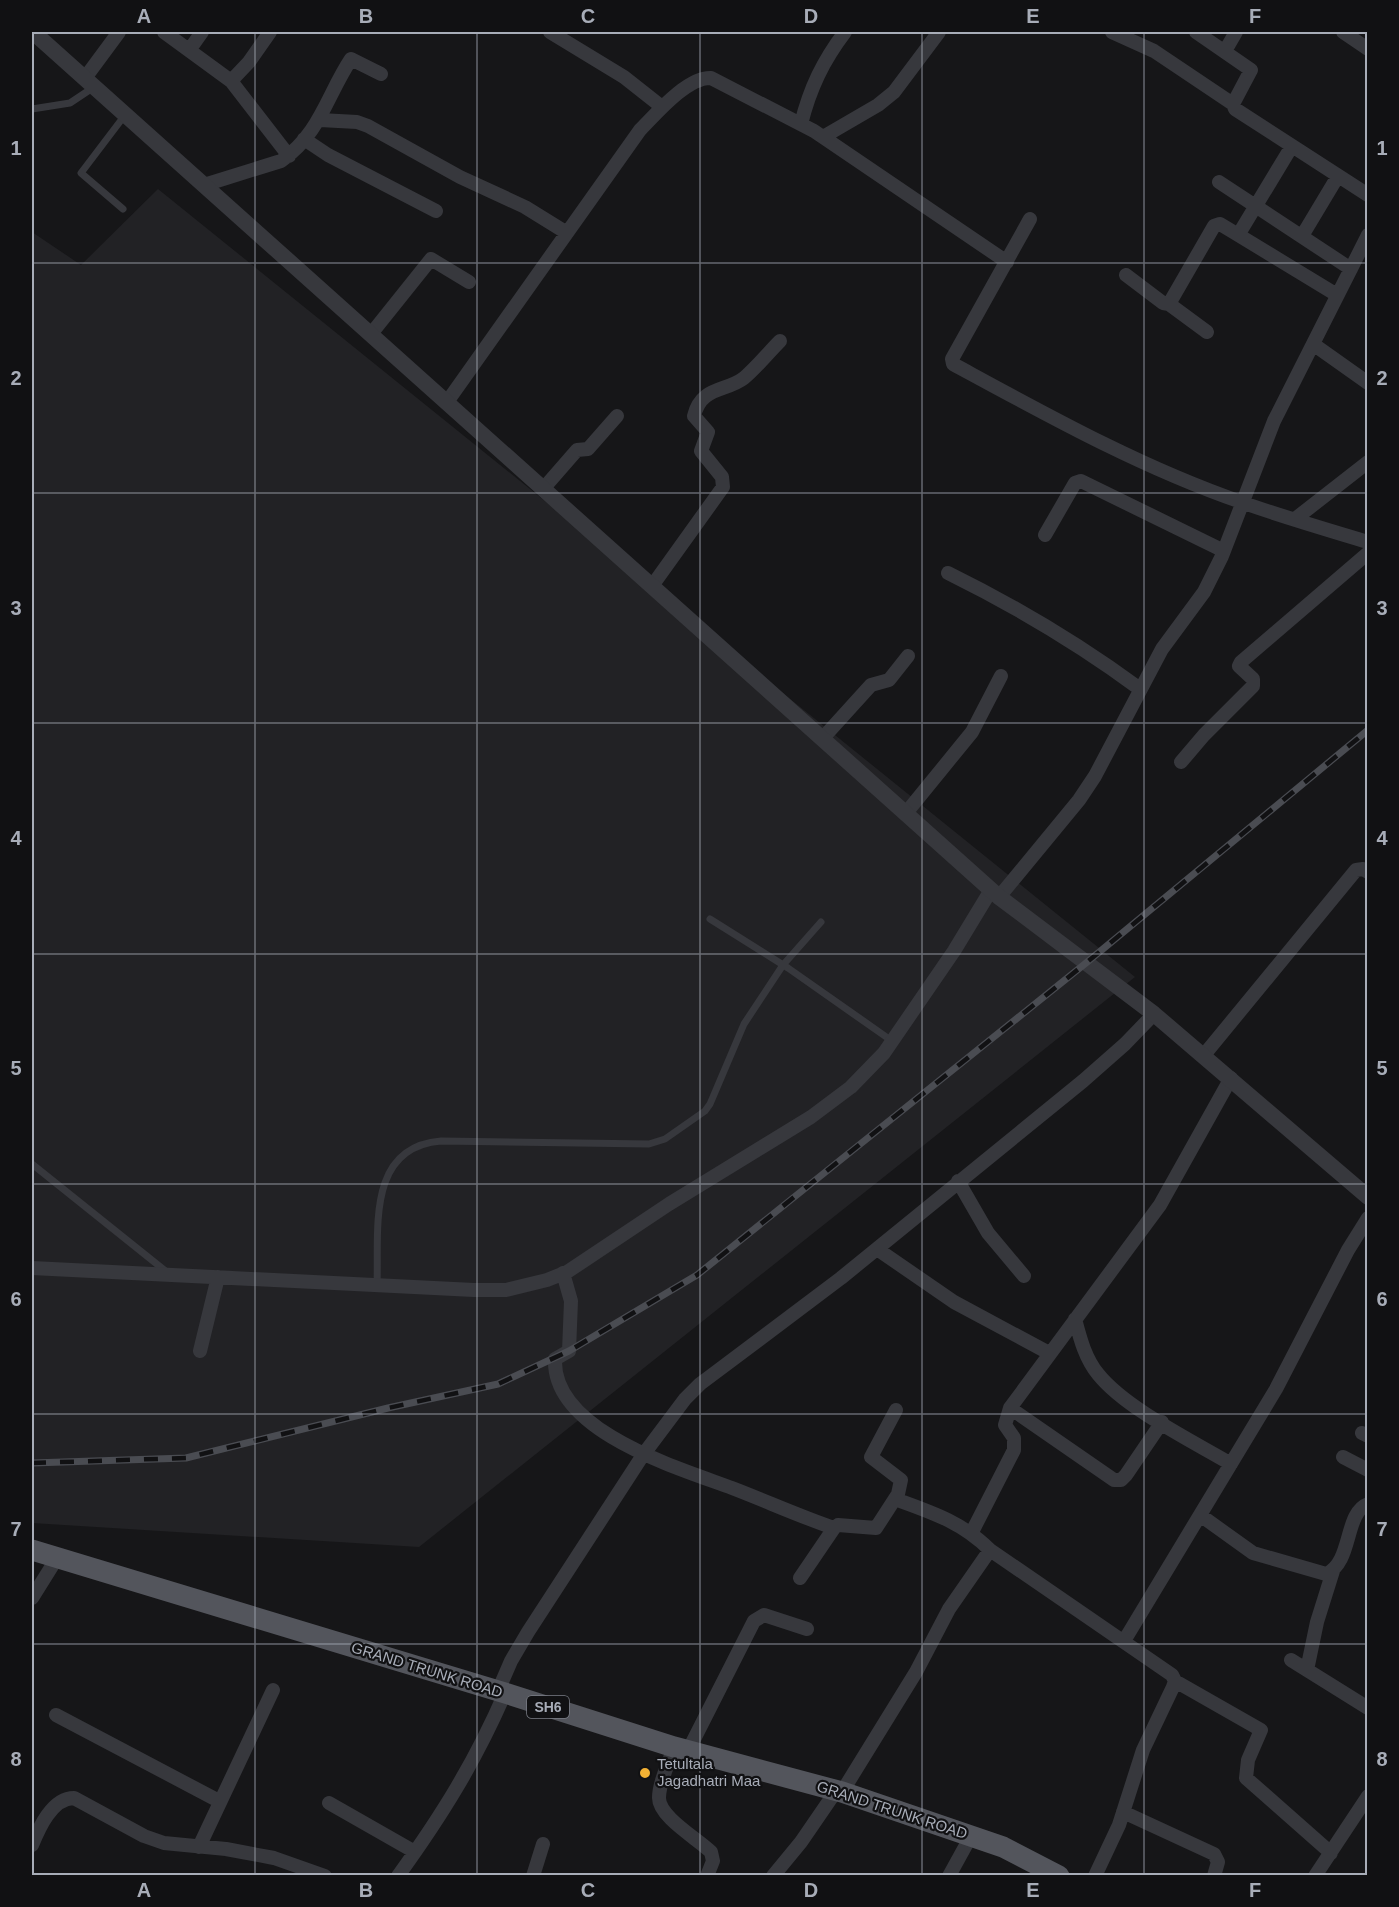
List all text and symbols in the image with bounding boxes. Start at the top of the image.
text: A [137,5,151,27]
text: B [359,5,373,27]
text: C [581,5,595,27]
text: D [804,5,818,27]
text: E [1026,5,1040,27]
text: F [1249,5,1261,27]
text: 1 [10,137,22,159]
text: 1 [1376,137,1388,159]
text: 2 [10,367,22,389]
text: 2 [1376,367,1388,389]
text: 3 [10,597,22,619]
text: 3 [1376,597,1388,619]
text: 4 [10,827,22,849]
text: 4 [1376,827,1388,849]
text: 5 [10,1057,22,1079]
text: 5 [1376,1057,1388,1079]
text: 6 [10,1288,22,1310]
text: 6 [1376,1288,1388,1310]
text: 7 [10,1518,22,1540]
text: 7 [1376,1518,1388,1540]
street label: GRAND TRUNK ROAD [349,1638,505,1701]
road number: SH6 [527,1696,569,1718]
text: 8 [10,1748,22,1770]
text: 8 [1376,1748,1388,1770]
place label: Tetultala Jagadhatri Maa [657,1755,761,1789]
marker: Tetultala Jagadhatri Maa [638,1766,652,1780]
street label: GRAND TRUNK ROAD [815,1777,970,1842]
text: A [137,1879,151,1901]
text: B [359,1879,373,1901]
text: C [581,1879,595,1901]
text: D [804,1879,818,1901]
text: E [1026,1879,1040,1901]
text: F [1249,1879,1261,1901]

